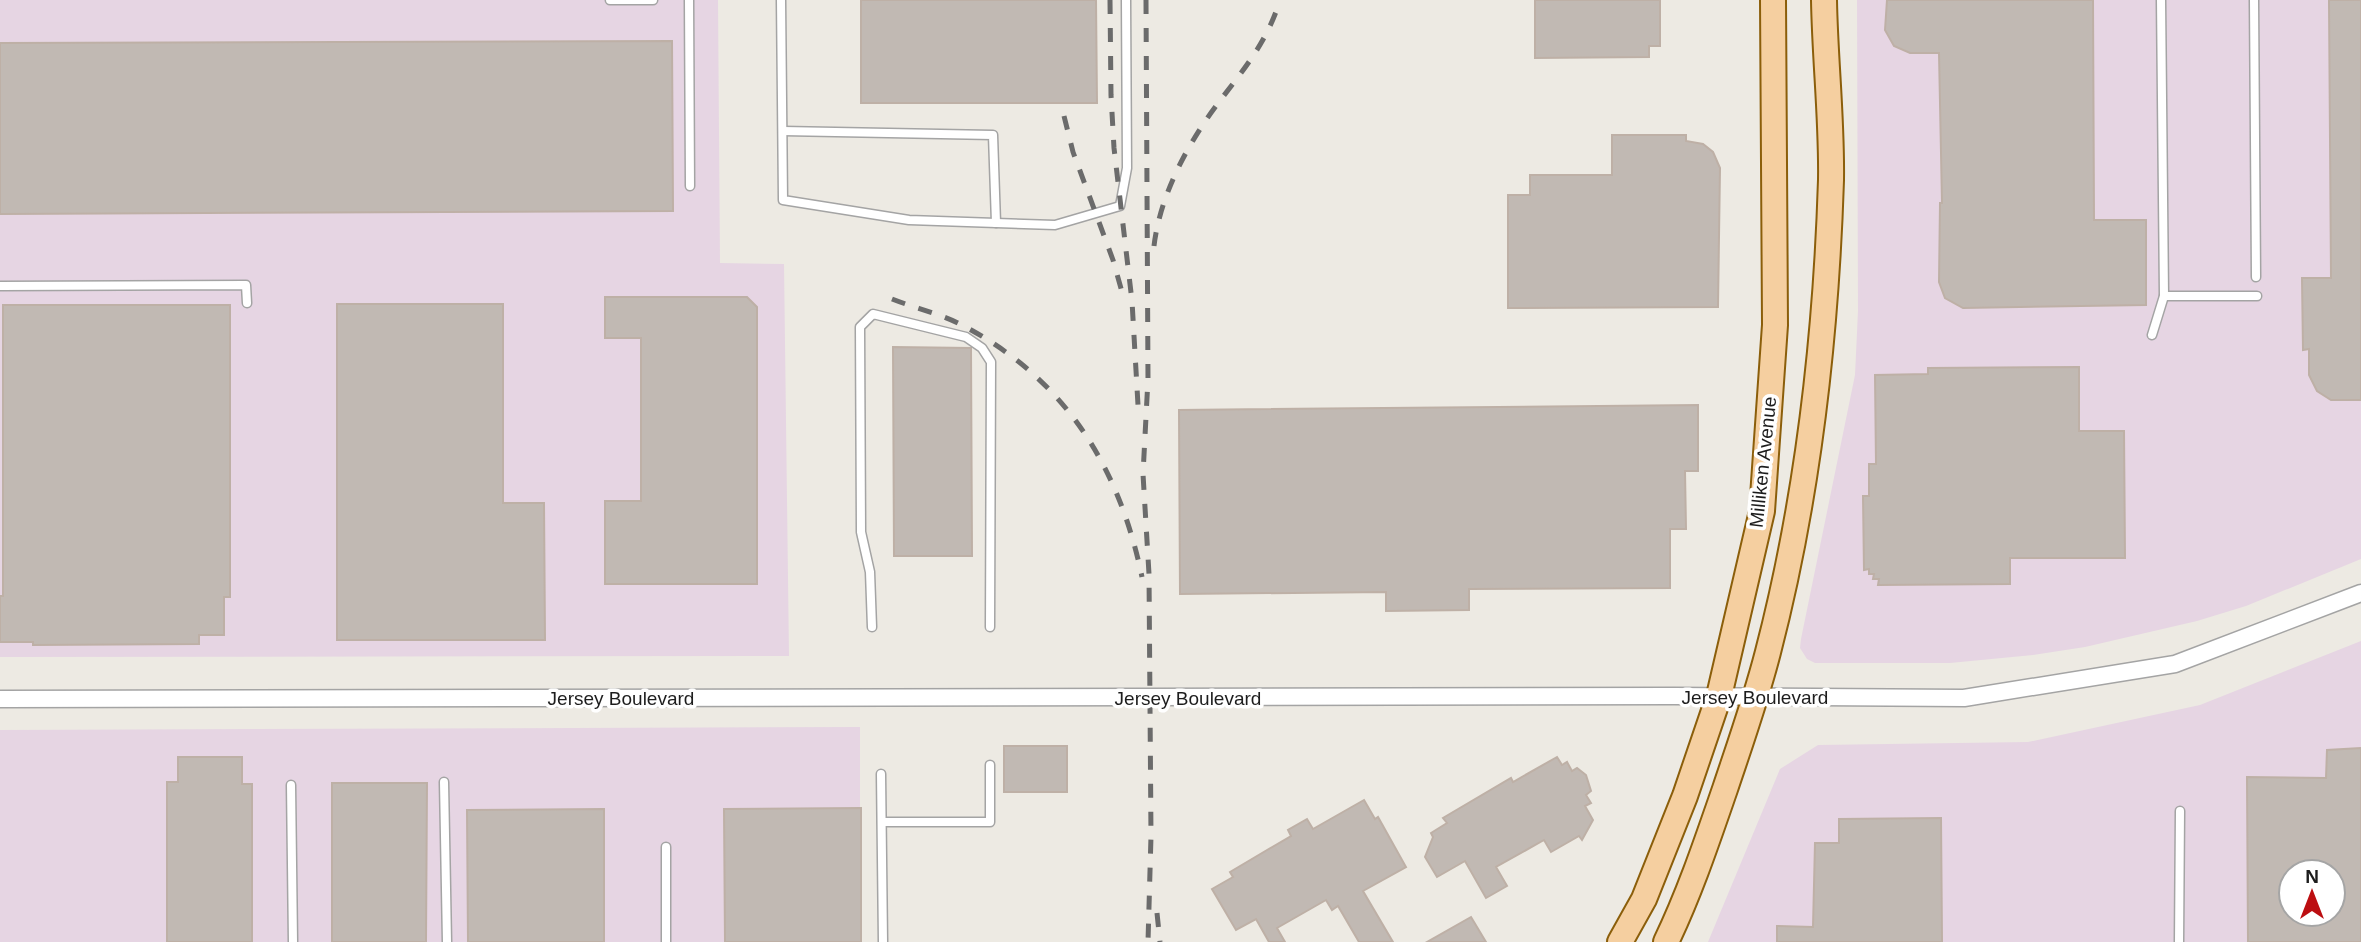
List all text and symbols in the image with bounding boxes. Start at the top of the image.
street label: Milliken Avenue [1746,395,1780,529]
street label: Jersey Boulevard [1682,687,1828,708]
street label: Jersey Boulevard [548,688,694,709]
street label: Jersey Boulevard [1115,688,1261,709]
north arrow [2277,858,2347,928]
text: N [2305,866,2319,887]

